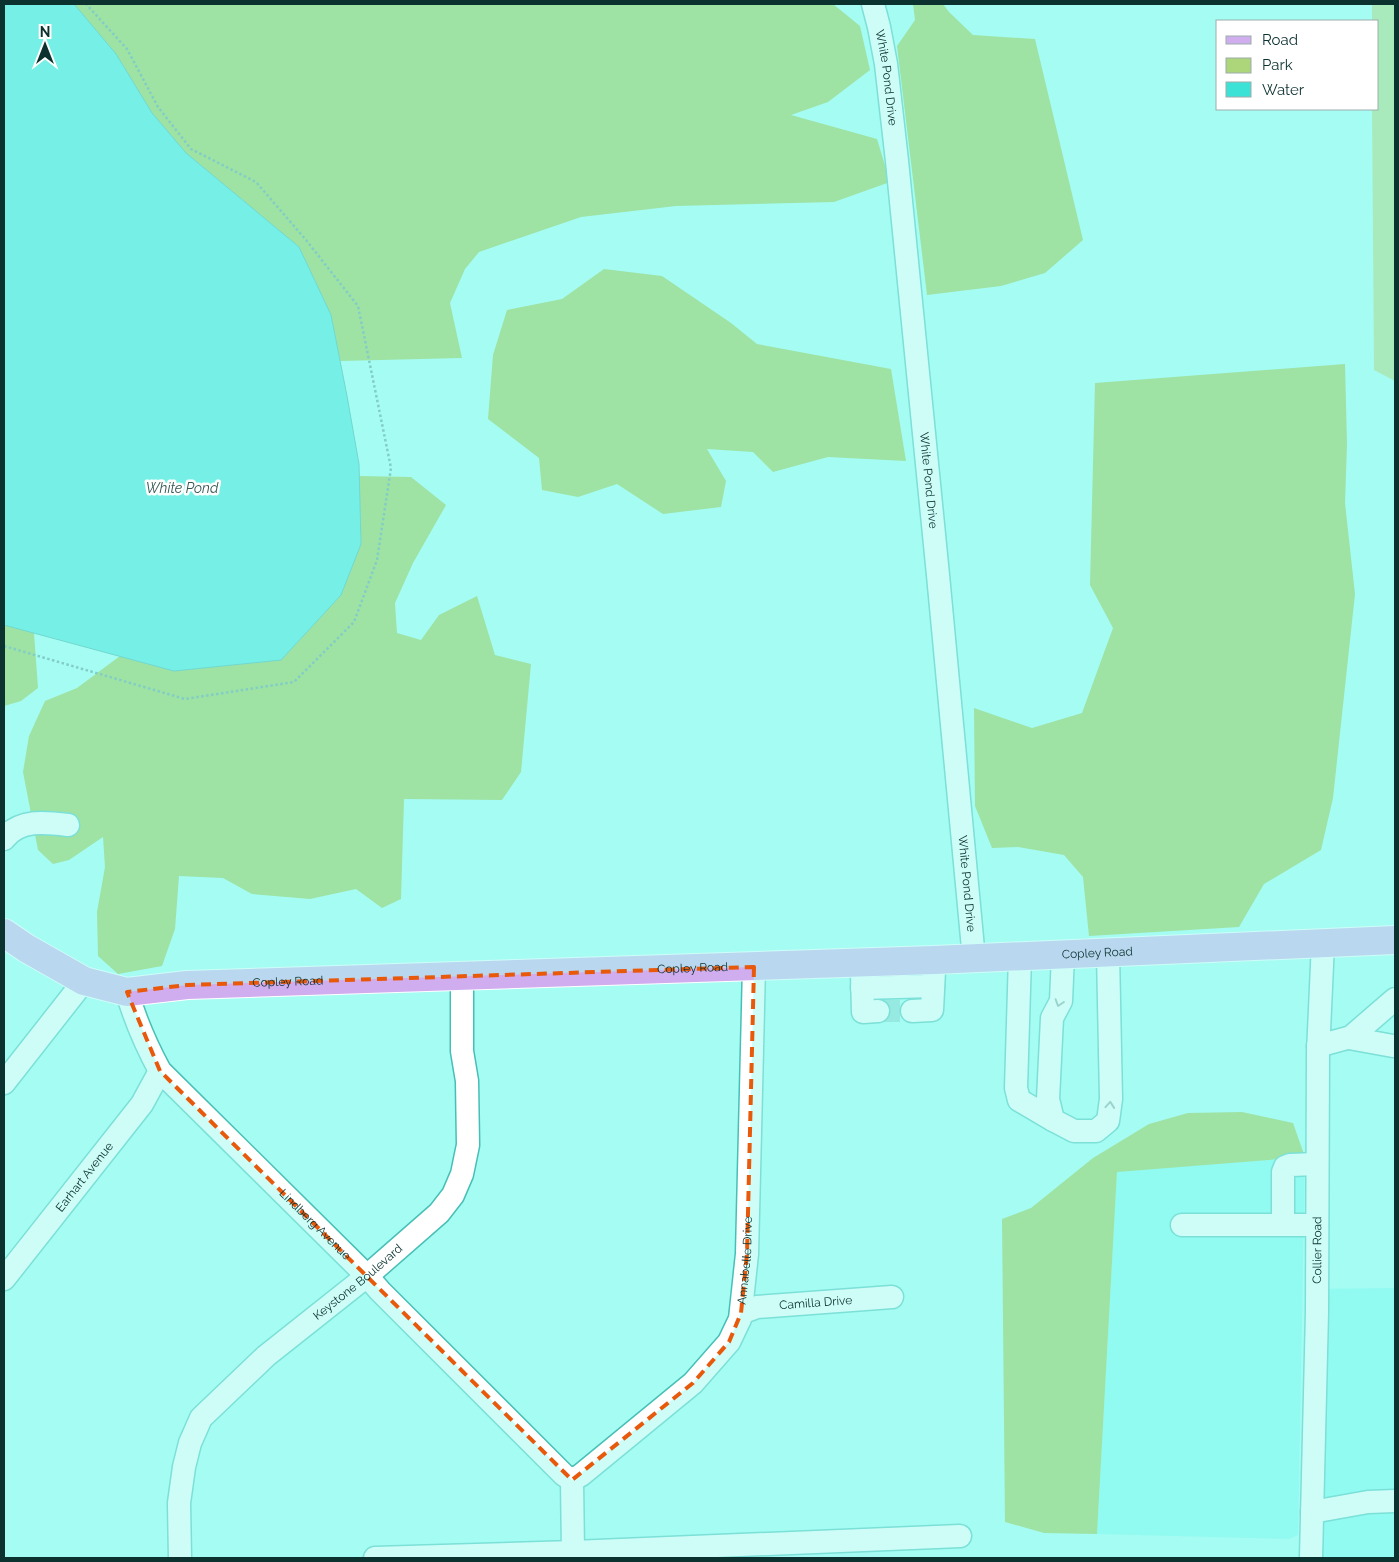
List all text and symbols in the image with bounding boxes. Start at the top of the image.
north arrow [20,20,70,70]
legend [1216,20,1379,110]
text: N [40,24,50,40]
street label: White Pond Drive [873,28,900,126]
text: Road [1262,31,1298,49]
text: Park [1262,56,1293,74]
text: Water [1262,81,1305,99]
street label: White Pond Drive [917,431,940,529]
water label: White Pond [146,480,219,496]
street label: White Pond Drive [955,835,978,932]
street label: Copley Road [1062,944,1133,961]
street label: Copley Road [657,960,728,976]
street label: Copley Road [252,973,323,990]
one-way arrow [1054,998,1064,1007]
one-way arrow [1104,1100,1115,1108]
street label: Earhart Avenue [53,1139,116,1215]
street label: Lindberg Avenue [276,1186,354,1263]
street label: Annabelle Drive [735,1216,755,1305]
street label: Collier Road [1310,1216,1324,1284]
street label: Keystone Boulevard [310,1241,405,1323]
street label: Camilla Drive [779,1293,853,1312]

